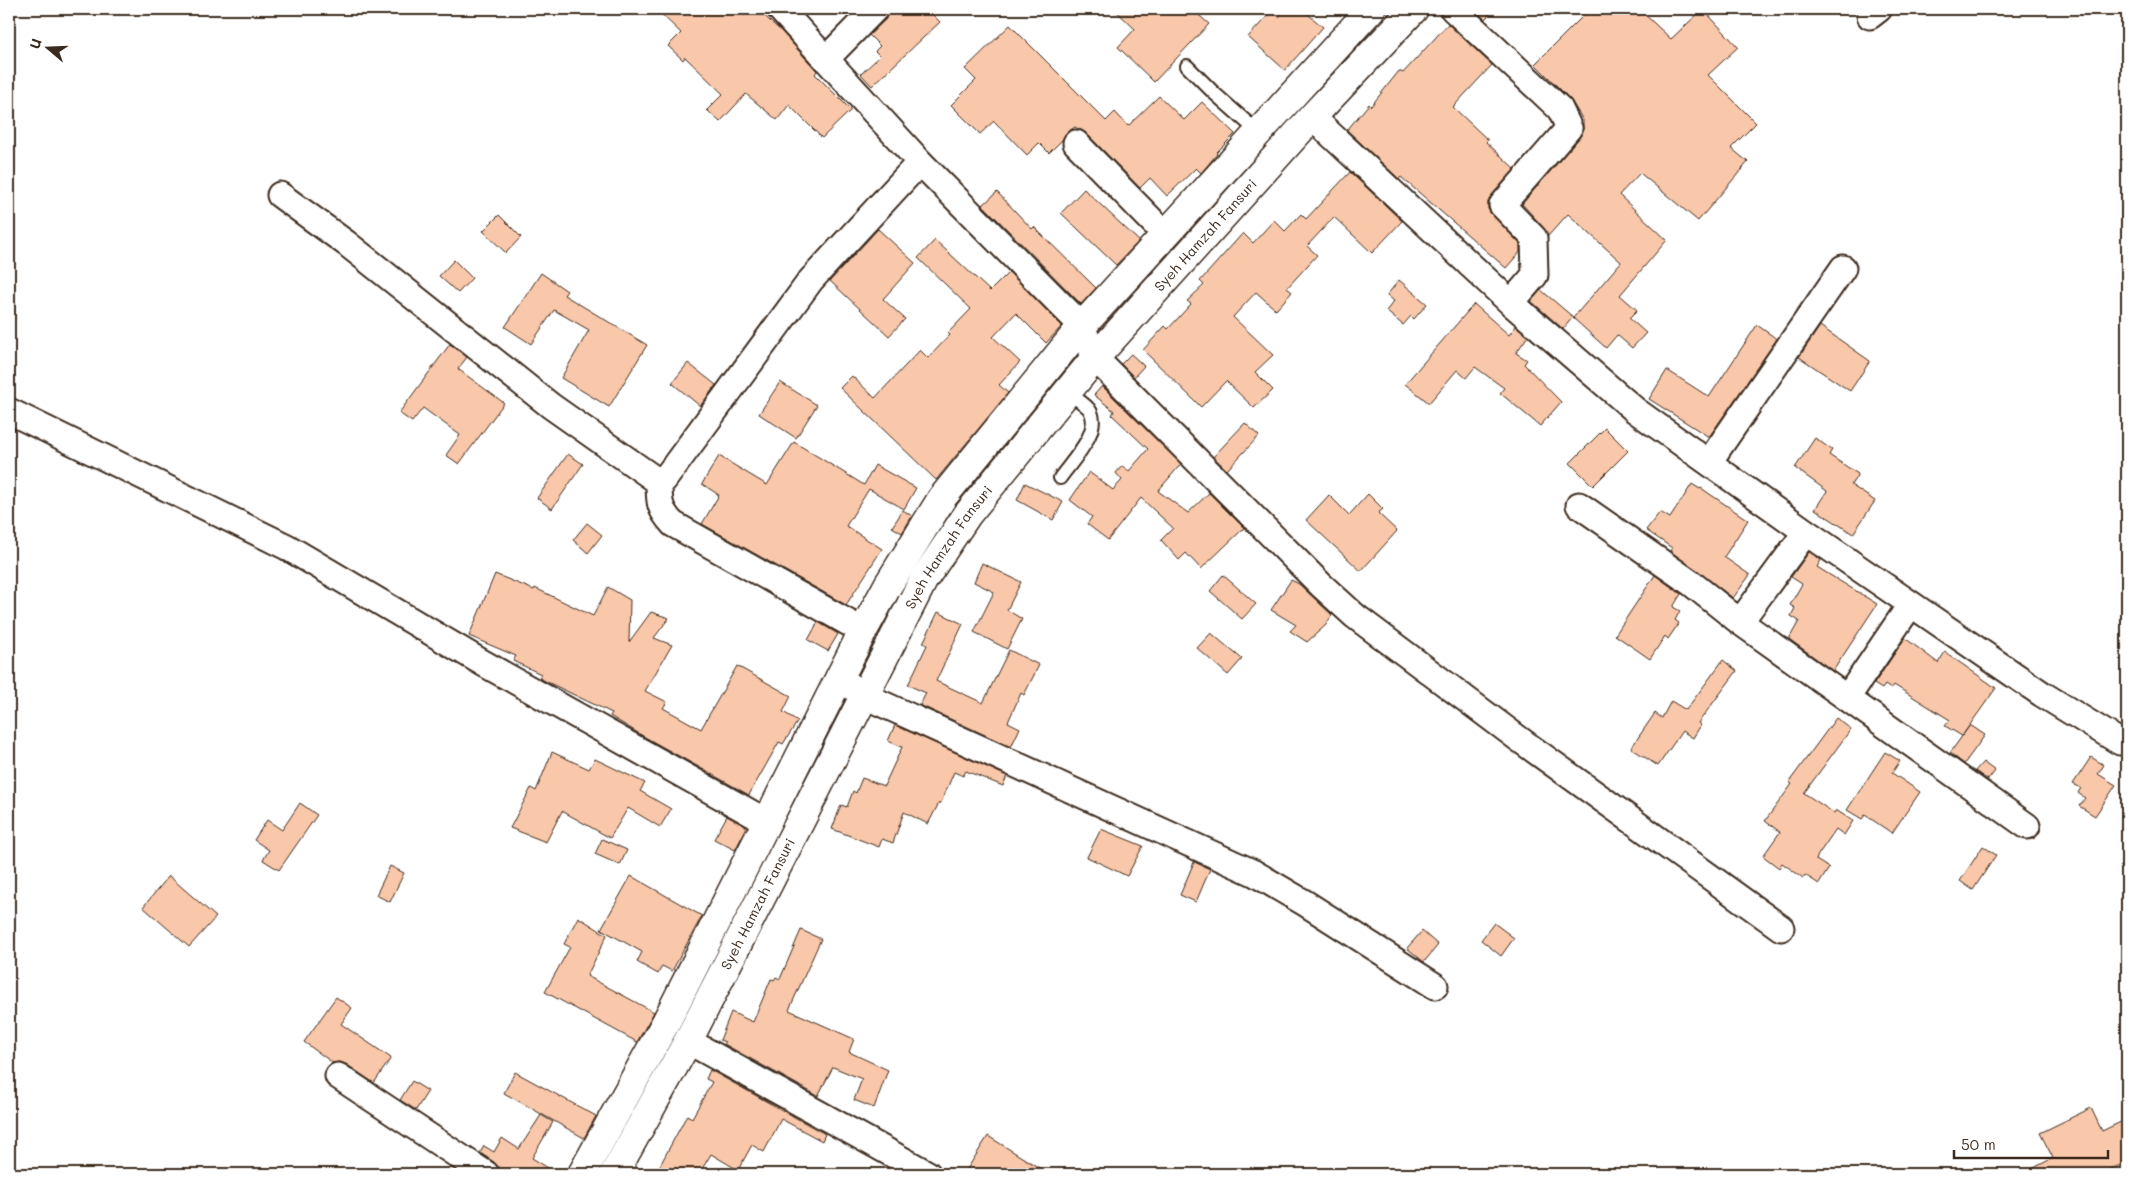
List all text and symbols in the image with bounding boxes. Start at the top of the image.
north arrow [22,22,72,72]
text: U [25,36,46,51]
street label: Syeh Hamzah Fansuri [1150,174,1261,295]
street label: Syeh Hamzah Fansuri [900,481,996,612]
street label: Syeh Hamzah Fansuri [716,835,799,973]
scale bar [1954,1128,2107,1160]
text: 50 m [1961,1134,1996,1154]

